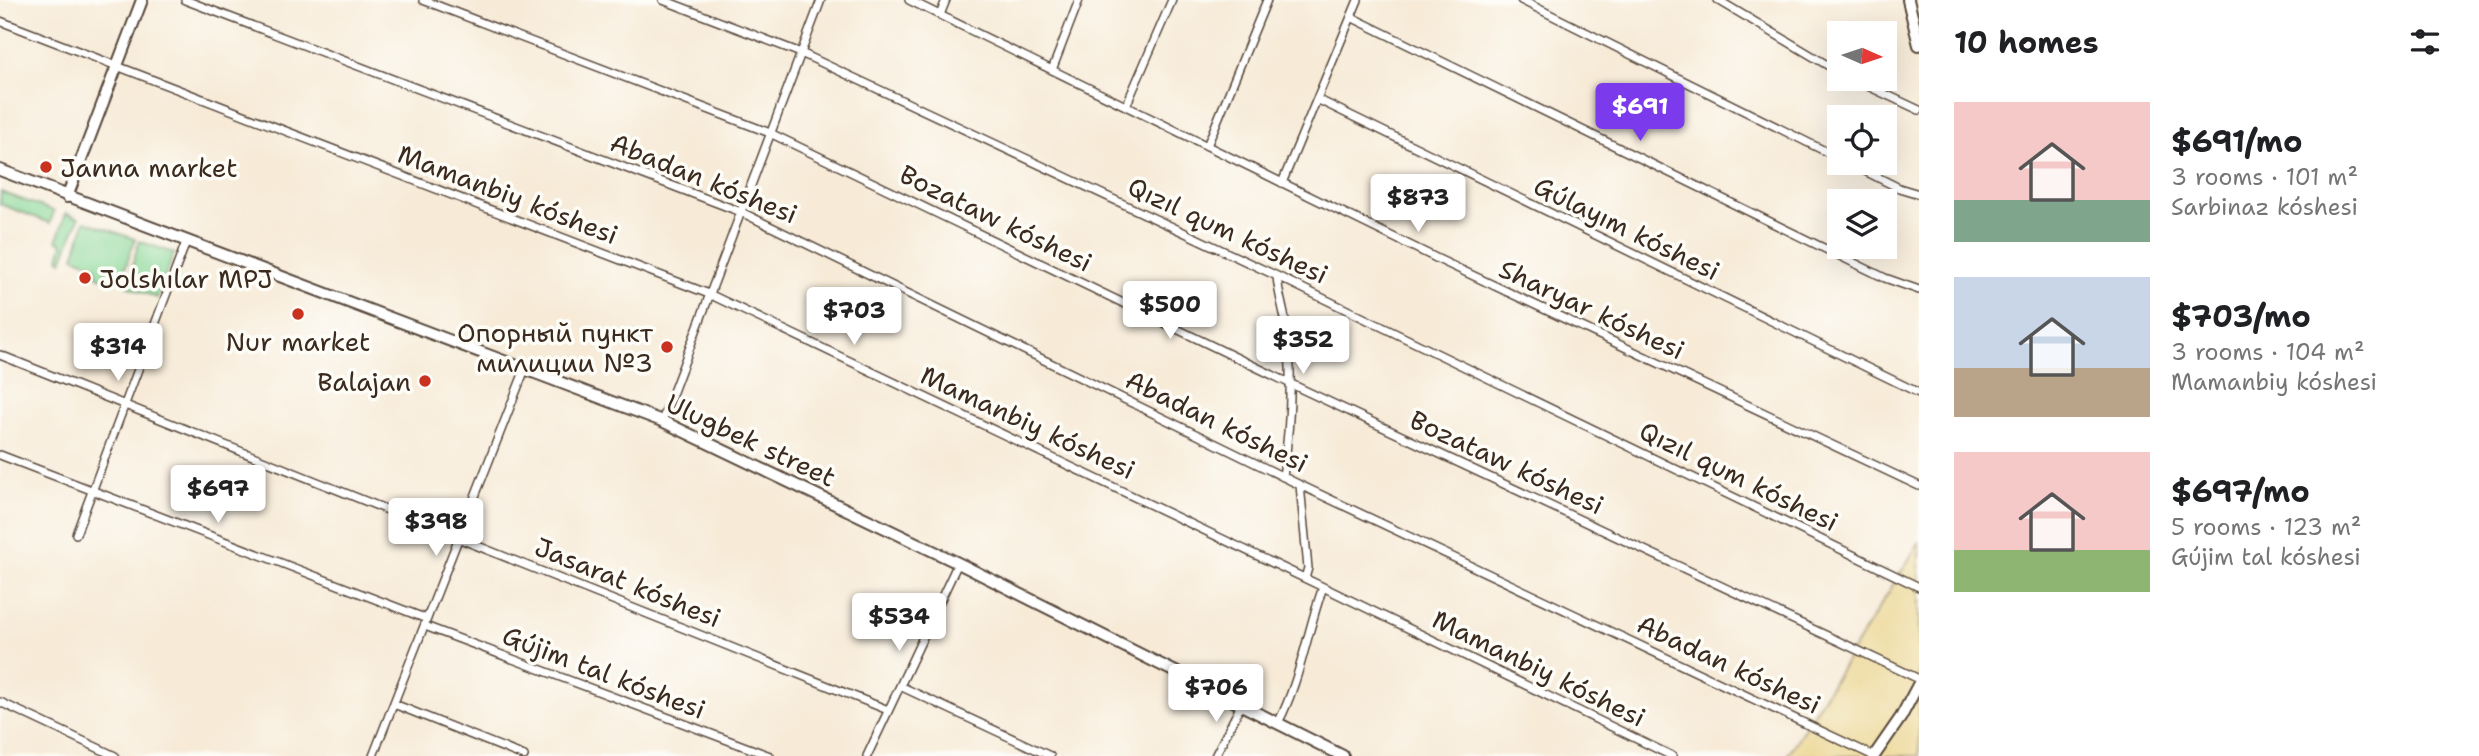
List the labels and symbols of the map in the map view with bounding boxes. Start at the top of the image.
north arrow [1827,21,1897,91]
pin: $691 [1599,83,1681,143]
street label: Abadan kóshesi [605,125,803,231]
street label: Mamanbiy kóshesi [393,136,623,252]
place label: Janna market [60,150,238,185]
street label: Bozataw kóshesi [894,156,1098,280]
marker: Janna market [38,159,54,175]
street label: Qızıl qum kóshesi [1122,168,1334,292]
street label: Gúlayım kóshesi [1528,168,1726,288]
pin: $873 [1377,174,1459,234]
street label: Sharyar kóshesi [1494,251,1690,367]
place label: Jolshılar MPJ [99,261,273,296]
marker: Jolshılar MPJ [77,270,93,286]
pin: $500 [1129,282,1211,341]
pin: $703 [813,288,895,347]
marker: Nur market [290,306,306,322]
place label: Опорный пункт милиции №3 [457,315,654,380]
pin: $352 [1262,316,1344,376]
pin: $314 [77,324,159,383]
place label: Nur market [226,324,370,359]
marker: Опорный пункт милиции №3 [659,339,675,355]
street label: Mamanbiy kóshesi [915,357,1141,487]
street label: Abadan kóshesi [1120,362,1314,480]
place label: Balajan [317,364,411,399]
marker: Balajan [417,373,433,389]
street label: Ulugbek street [660,385,842,495]
street label: Bozataw kóshesi [1404,402,1610,522]
street label: Qızıl qum kóshesi [1634,413,1844,539]
pin: $697 [177,466,259,525]
pin: $398 [395,498,477,558]
street label: Jasarat kóshesi [530,529,726,635]
pin: $534 [858,594,940,653]
street label: Mamanbiy kóshesi [1427,601,1651,735]
street label: Abadan kóshesi [1631,606,1827,722]
street label: Gújim tal kóshesi [498,617,710,727]
pin: $706 [1175,664,1257,724]

